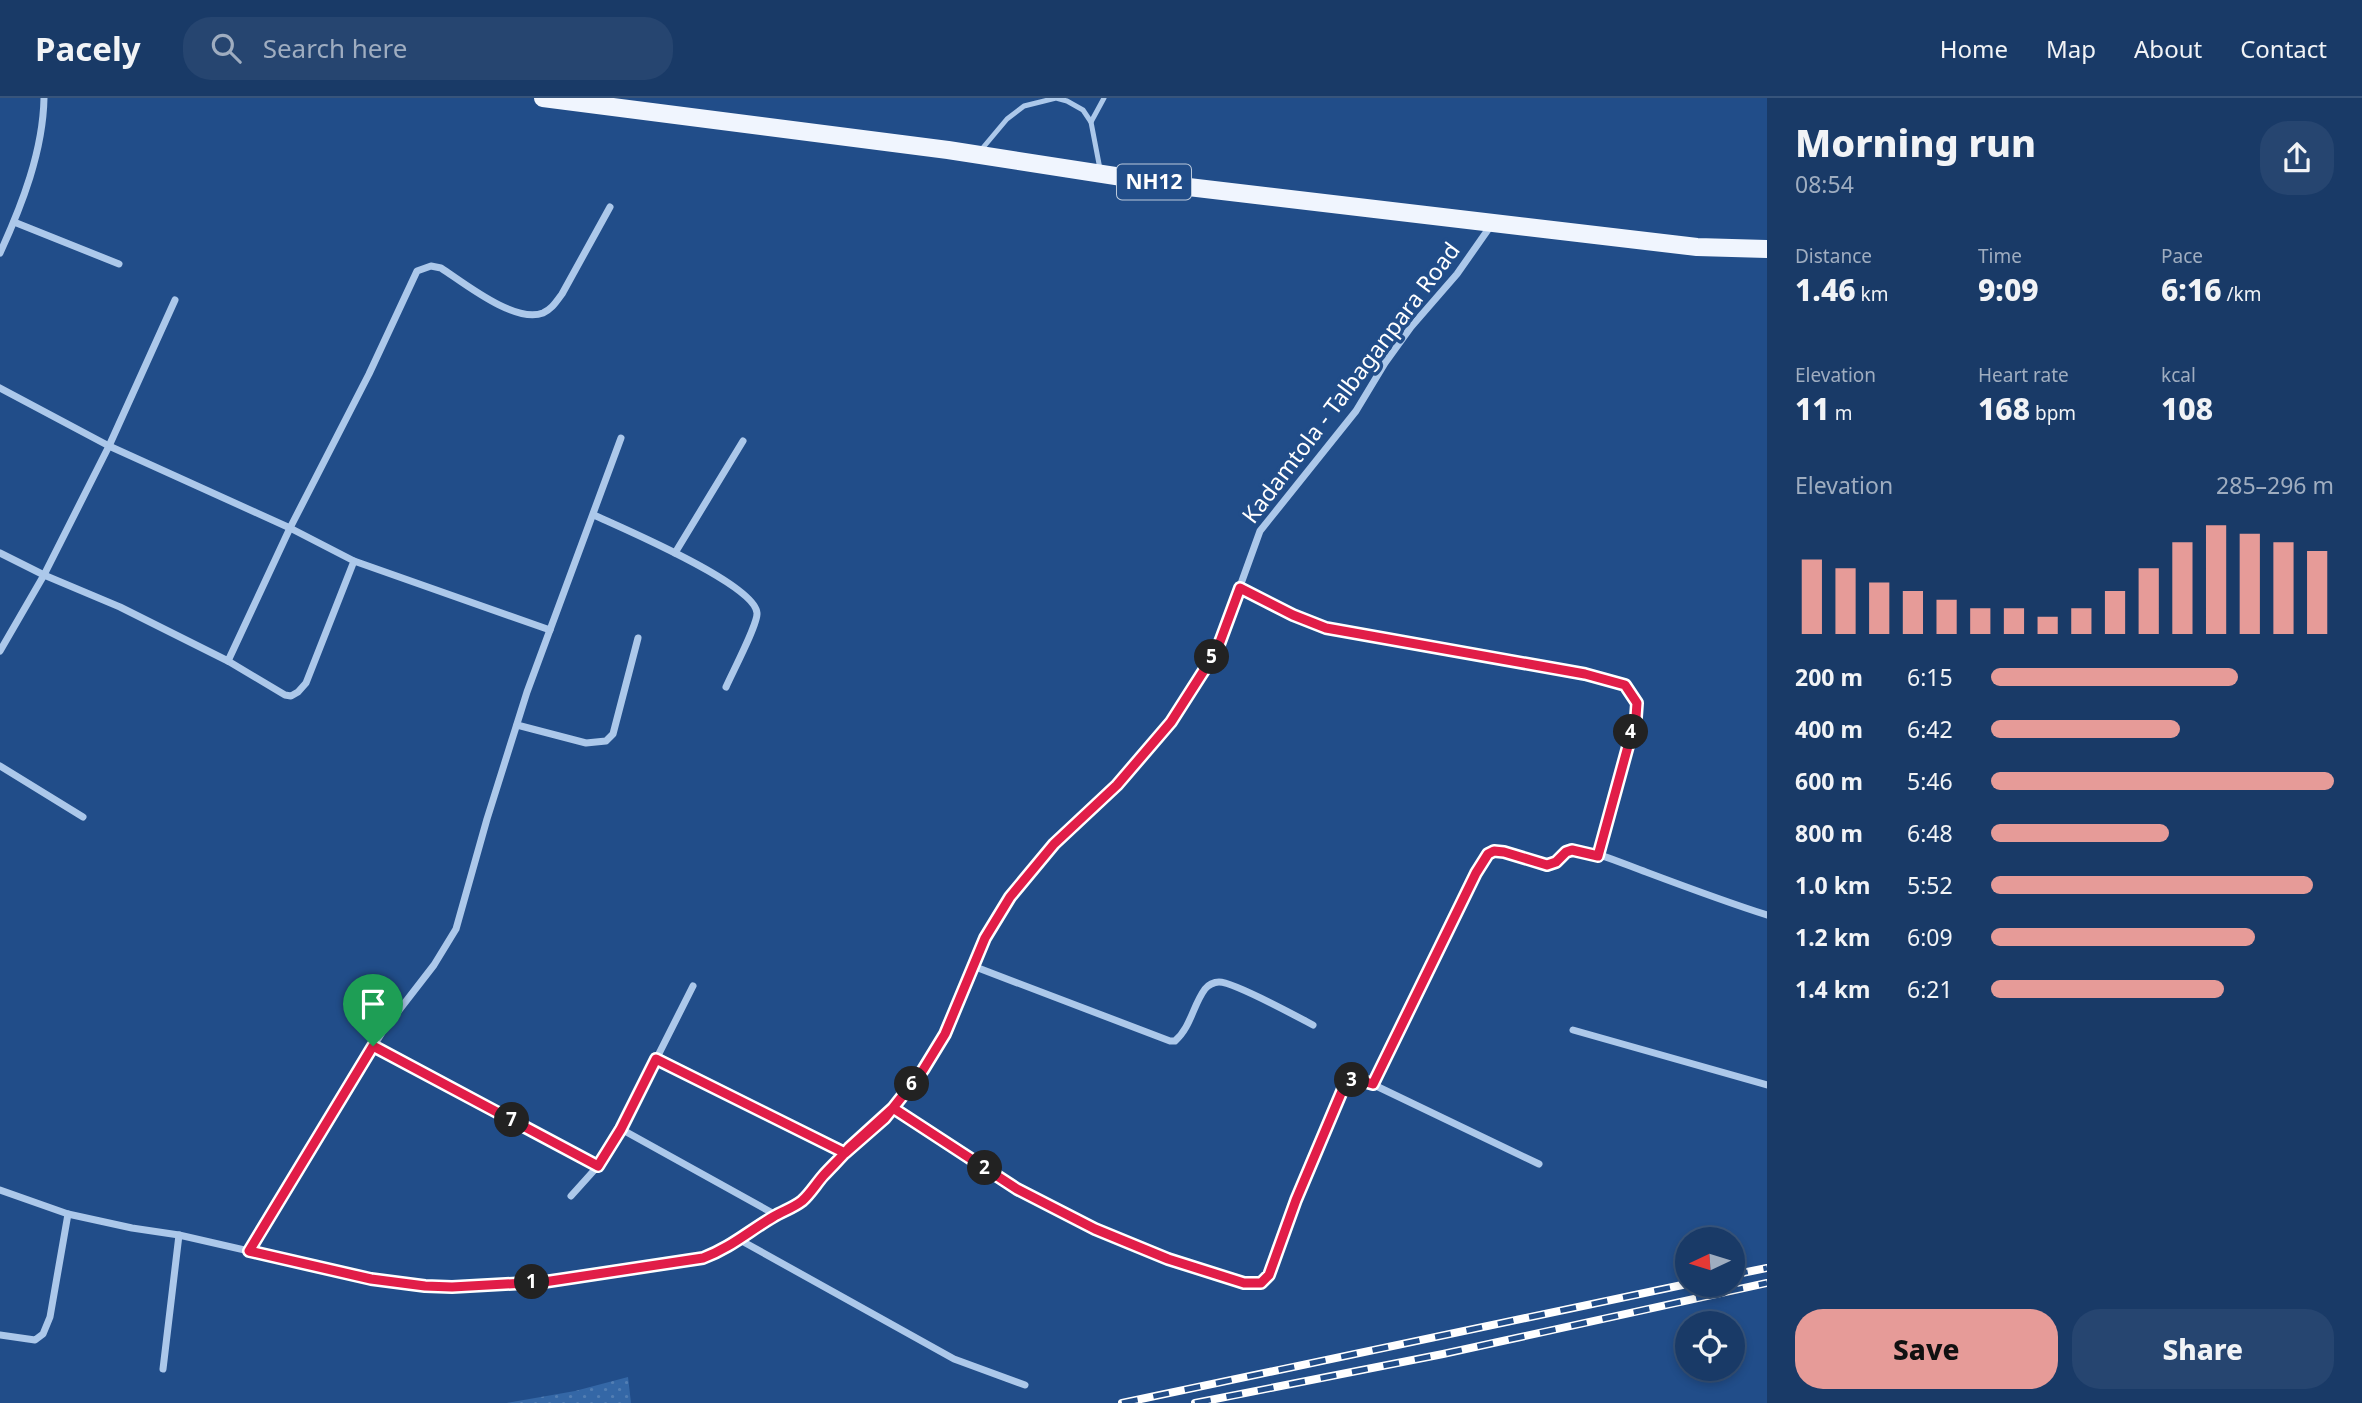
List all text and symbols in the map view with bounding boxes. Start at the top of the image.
search box [183,17,673,80]
text: Pacely [35,26,141,71]
icon: search [207,29,245,67]
text: Search here [263,30,407,66]
text: Home [1940,32,2008,65]
text: Map [2046,32,2096,65]
text: About [2134,32,2202,65]
text: Contact [2240,32,2327,65]
text: Morning run [1795,116,2036,168]
button: share [2260,121,2334,195]
road number: NH12 [1117,164,1191,200]
text: 08:54 [1795,168,1854,200]
street label: Kadamtola - Talbaganpara Road [1234,235,1467,530]
text: Distance [1795,243,1872,269]
text: Time [1978,243,2022,269]
text: Pace [2161,243,2203,269]
text: 1.46 [1795,269,1856,310]
text: 9:09 [1978,269,2039,310]
text: 6:16 [2161,269,2222,310]
text: km [1856,281,1888,307]
text: /km [2222,281,2262,307]
text: Elevation [1795,362,1876,388]
text: Heart rate [1978,362,2069,388]
text: kcal [2161,362,2196,388]
text: 11 [1795,388,1830,429]
text: 168 [1978,388,2030,429]
text: 108 [2161,388,2213,429]
text: m [1830,400,1852,426]
text: bpm [2030,400,2076,426]
text: Elevation [1795,469,1893,501]
text: 285–296 m [2216,469,2334,501]
pin: 5 [1194,640,1230,674]
text: 5 [1206,643,1217,669]
text: 200 m [1795,661,1863,693]
text: 6:15 [1907,661,1953,693]
text: 400 m [1795,713,1863,745]
text: 6:42 [1907,713,1953,745]
pin: 4 [1614,714,1648,750]
text: 4 [1625,718,1636,744]
text: 600 m [1795,765,1863,797]
text: 5:46 [1907,765,1953,797]
text: 800 m [1795,817,1863,849]
text: 6:48 [1907,817,1953,849]
text: 1.0 km [1795,869,1870,901]
text: 5:52 [1907,869,1953,901]
text: 1.2 km [1795,921,1870,953]
text: 6:09 [1907,921,1953,953]
text: 1.4 km [1795,973,1870,1005]
text: 6:21 [1907,973,1953,1005]
pin [343,974,403,1046]
icon: arrive [354,985,392,1023]
pin: 3 [1334,1062,1370,1098]
pin: 6 [894,1066,930,1102]
text: 3 [1346,1066,1357,1092]
text: 6 [906,1070,917,1096]
pin: 7 [494,1102,530,1138]
text: 7 [506,1106,517,1132]
pin: 2 [968,1150,1002,1186]
text: 2 [979,1154,990,1180]
north arrow [1675,1227,1745,1297]
map controls [1675,1227,1745,1381]
pin: 1 [514,1264,550,1300]
text: 1 [526,1268,537,1294]
button: Save [1795,1309,2058,1389]
button: Share [2072,1309,2334,1389]
button: locate [1675,1311,1745,1381]

